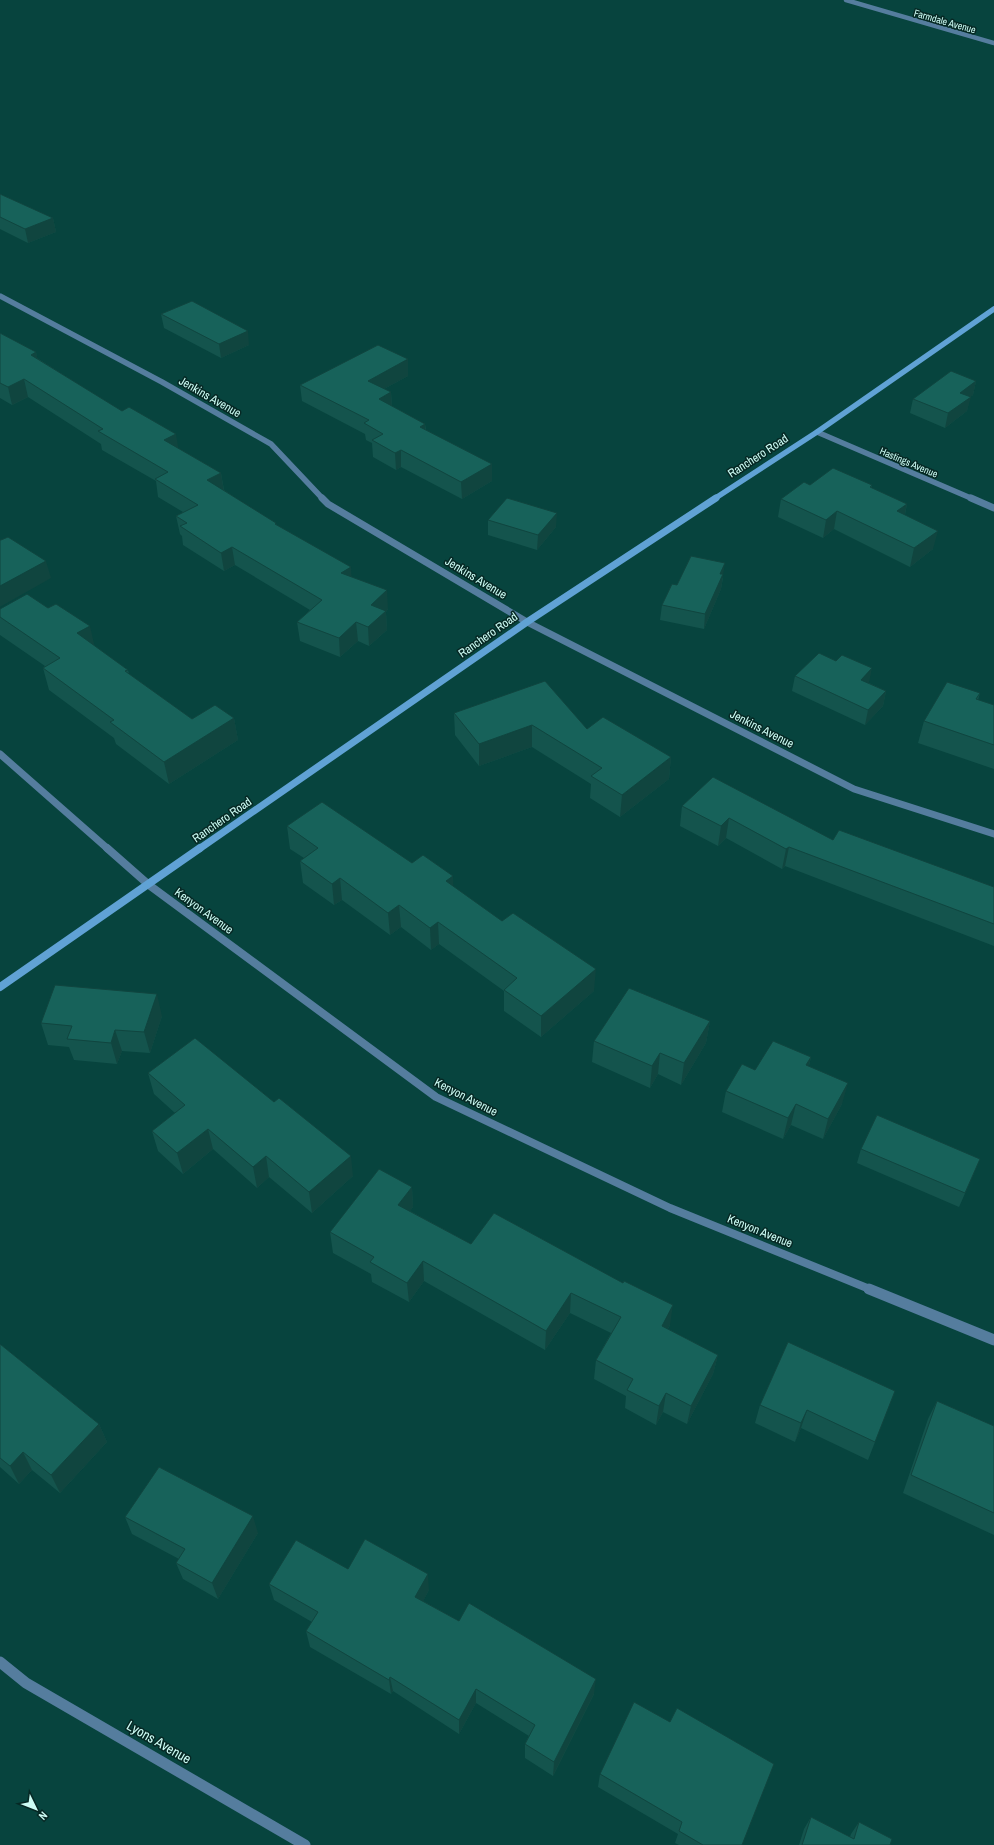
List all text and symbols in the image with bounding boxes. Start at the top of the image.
street label: Farmdale Avenue [912,6,978,37]
street label: Jenkins Avenue [176,373,244,421]
street label: Ranchero Road [725,431,791,481]
street label: Hastings Avenue [878,444,940,481]
street label: Jenkins Avenue [442,553,510,603]
street label: Ranchero Road [455,609,521,661]
street label: Jenkins Avenue [727,706,797,752]
street label: Ranchero Road [189,794,255,846]
street label: Kenyon Avenue [171,884,237,938]
street label: Kenyon Avenue [432,1074,500,1120]
street label: Kenyon Avenue [725,1211,795,1251]
street label: Lyons Avenue [124,1716,194,1768]
north arrow [16,1789,56,1829]
text: N [36,1809,51,1823]

